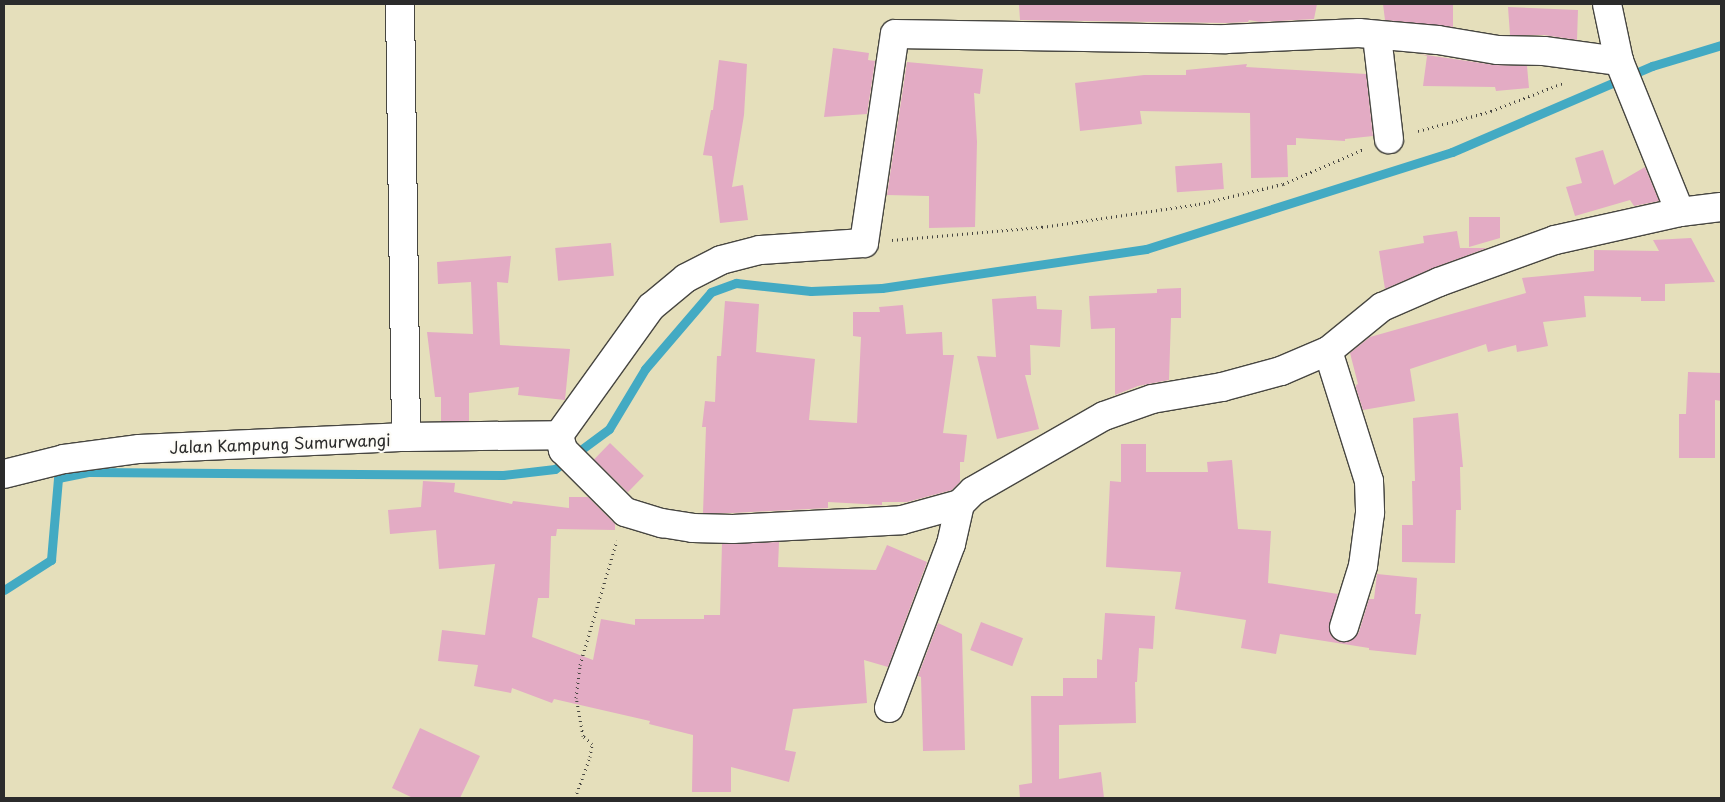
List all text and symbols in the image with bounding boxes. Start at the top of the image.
street label: Jalan Kampung Sumurwangi [168,430,392,456]

